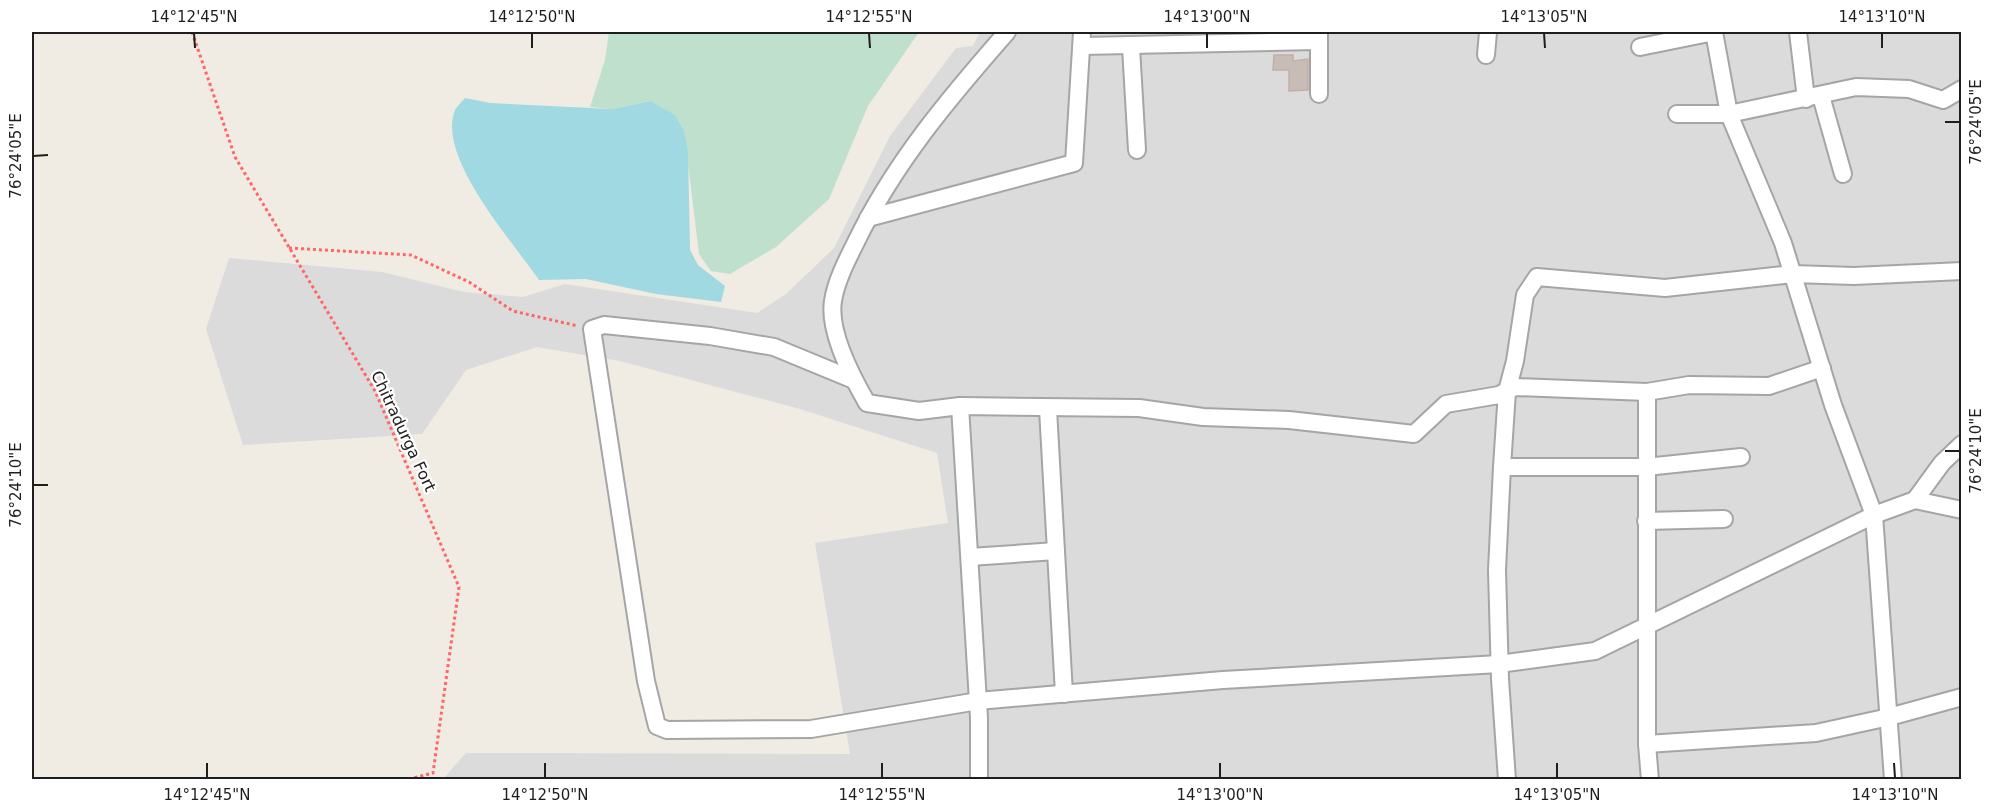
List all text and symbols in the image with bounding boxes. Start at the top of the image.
text: 14°12'45"N [150,8,238,26]
text: 14°12'50"N [488,8,576,26]
text: 14°12'55"N [825,8,913,26]
text: 14°13'00"N [1163,8,1251,26]
text: 14°13'05"N [1500,8,1588,26]
text: 14°13'10"N [1838,8,1926,26]
text: 76°24'05"E [1967,79,1985,165]
text: 76°24'05"E [7,113,25,199]
street label: Chitradurga Fort [367,368,440,495]
text: 76°24'10"E [1967,408,1985,494]
text: 76°24'10"E [7,442,25,528]
text: 14°12'45"N [163,786,251,804]
text: 14°12'50"N [501,786,589,804]
text: 14°12'55"N [838,786,926,804]
text: 14°13'00"N [1176,786,1264,804]
text: 14°13'05"N [1513,786,1601,804]
text: 14°13'10"N [1851,786,1939,804]

